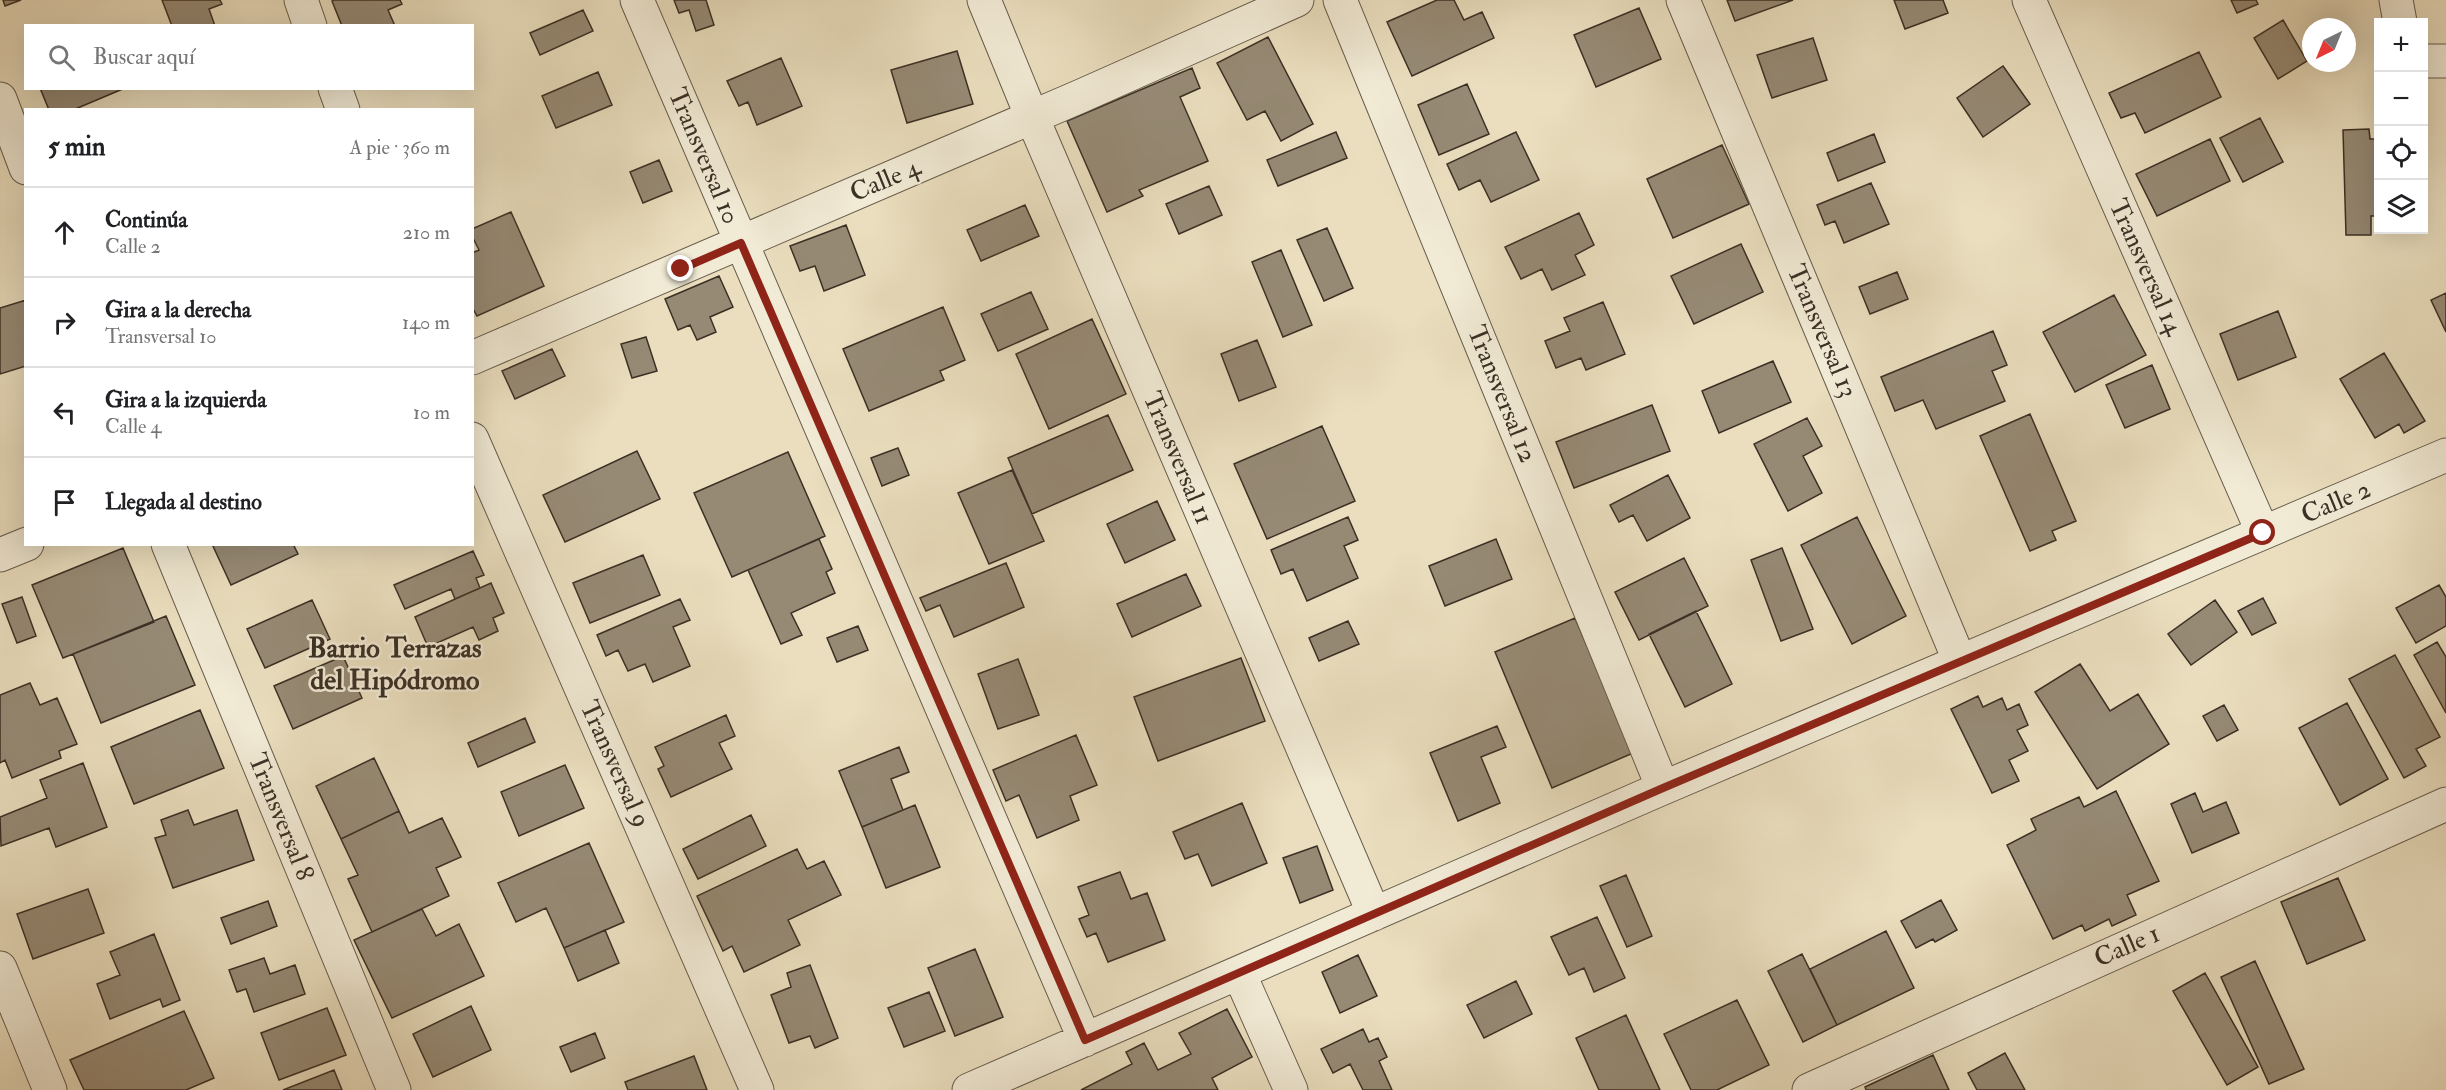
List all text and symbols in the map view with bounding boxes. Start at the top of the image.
north arrow [2302,18,2356,72]
map controls [2374,18,2428,234]
button: + [2374,18,2428,72]
search box [24,24,474,90]
icon: search [45,41,78,74]
text: Buscar aquí [93,43,195,71]
button: − [2374,72,2428,126]
street label: Transversal 10 [661,83,747,229]
button: locate [2374,126,2428,180]
text: 5 min [48,131,105,163]
text: A pie · 360 m [349,135,450,160]
street label: Calle 4 [845,151,926,209]
button: layers [2374,180,2428,234]
street label: Transversal 14 [2102,194,2191,341]
text: Continúa [105,206,188,234]
icon: ahead [48,216,81,249]
text: 210 m [403,220,450,245]
text: Calle 2 [105,234,161,259]
route end [667,255,693,281]
street label: Transversal 13 [1780,260,1864,402]
text: Gira a la derecha [105,296,251,324]
icon: right [48,306,81,339]
text: 140 m [402,310,450,335]
street label: Transversal 12 [1460,321,1544,467]
text: Transversal 10 [105,324,216,349]
text: Gira a la izquierda [105,386,266,414]
street label: Transversal 11 [1136,387,1220,529]
icon: left [48,396,81,429]
text: 10 m [413,400,450,425]
text: Calle 4 [105,414,161,439]
street label: Calle 2 [2296,473,2376,531]
icon: arrive [48,486,81,519]
text: Llegada al destino [105,488,262,516]
route start [2249,519,2275,545]
district label: Barrio Terrazas del Hipódromo [308,631,482,698]
street label: Transversal 9 [573,695,657,833]
street label: Transversal 8 [241,749,321,885]
street label: Calle 1 [2089,917,2165,975]

